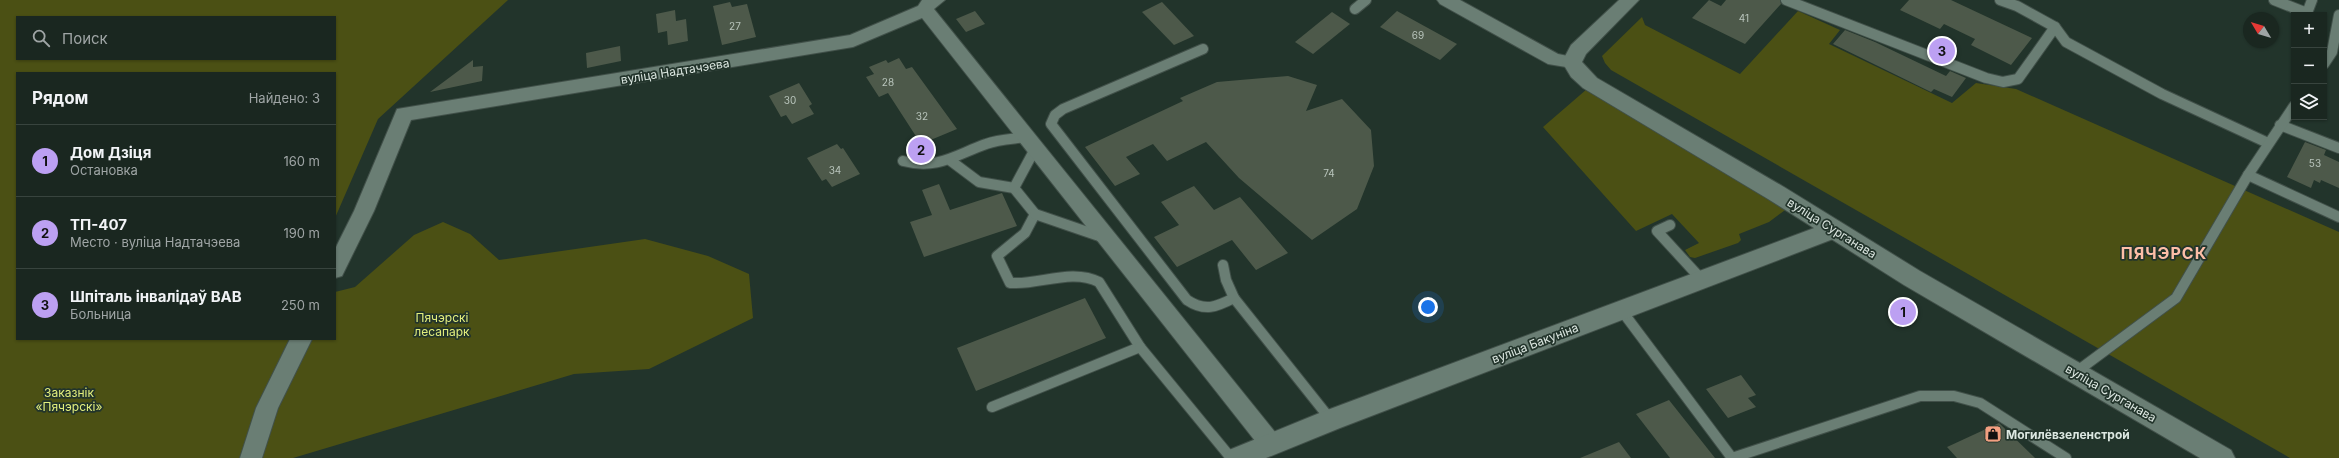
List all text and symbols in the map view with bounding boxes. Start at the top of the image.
house number: 41 [1739,12,1749,24]
north arrow [2243,12,2279,48]
map controls [2291,12,2327,120]
button: + [2291,12,2327,48]
search box [16,16,336,60]
house number: 27 [729,20,741,32]
icon: search [30,27,52,49]
text: Поиск [62,29,108,48]
house number: 69 [1412,29,1424,41]
pin: 3 [1929,36,1955,66]
button: − [2291,48,2327,84]
street label: вуліца Надтачэева [620,55,730,87]
house number: 28 [882,76,894,88]
button: layers [2291,84,2327,120]
text: Рядом [32,88,88,108]
text: Найдено: 3 [249,90,320,106]
house number: 30 [784,94,796,106]
house number: 32 [916,110,928,122]
pin: 2 [908,135,934,165]
text: Дом Дзіця [70,143,151,162]
text: 1 [42,153,48,169]
text: 160 m [283,153,320,169]
house number: 53 [2309,157,2321,169]
text: Остановка [70,162,138,178]
house number: 34 [829,164,841,176]
house number: 74 [1323,167,1335,179]
street label: вуліца Сурганава [1785,195,1879,261]
text: ТП-407 [70,215,127,234]
text: 2 [41,225,49,241]
text: 190 m [283,225,320,241]
text: Место · вуліца Надтачэева [70,234,240,250]
district label: ПЯЧЭРСК [2121,243,2207,263]
text: Шпіталь інвалідаў ВАВ [70,287,242,306]
text: 3 [41,297,49,313]
text: 250 m [281,297,320,313]
your location [1418,297,1438,317]
pin: 1 [1890,297,1916,327]
text: Больница [70,306,131,322]
park label: Пячэрскі лесапарк [414,310,470,339]
street label: вуліца Бакуніна [1490,320,1580,366]
street label: вуліца Сурганава [2063,361,2159,425]
park label: Заказнік «Пячэрскі» [36,385,102,414]
shop icon: Могилёвзеленстрой [1983,424,2003,444]
place label: Могилёвзеленстрой [2006,427,2130,442]

